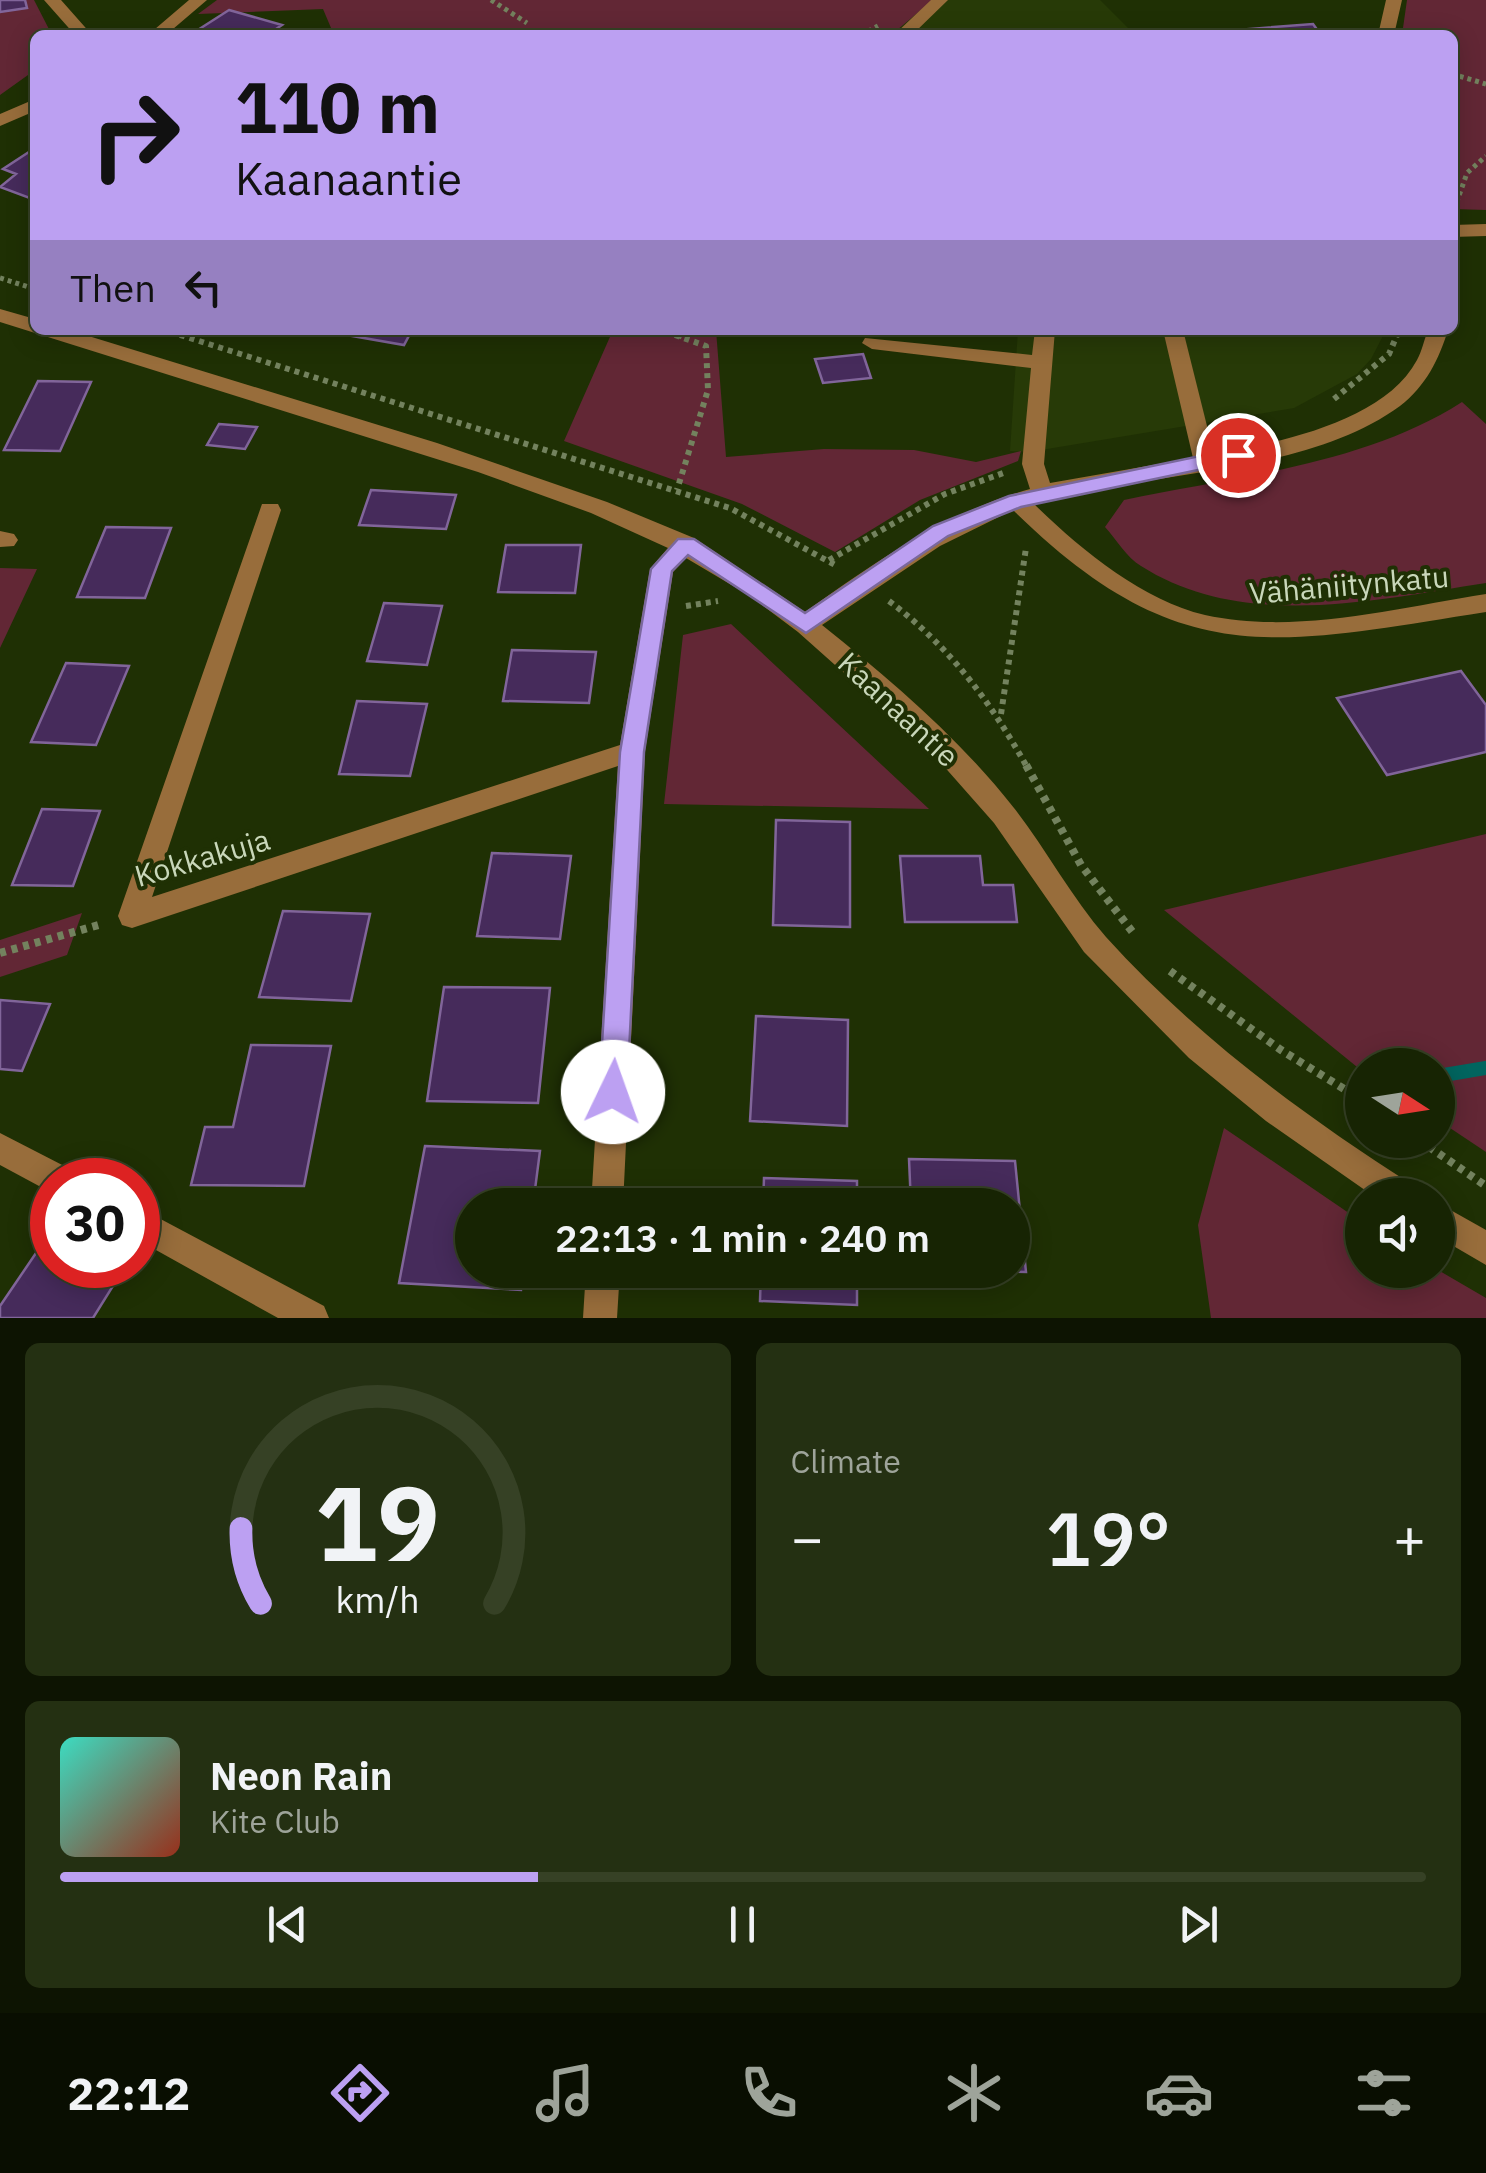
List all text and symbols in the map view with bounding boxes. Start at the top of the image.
text: 110 m [235,61,440,152]
icon: right [70,70,200,200]
text: Kaanaantie [235,149,462,207]
icon: left [176,260,231,315]
text: Then [70,263,156,312]
pin [1196,413,1281,498]
icon: arrive [1211,428,1266,483]
street label: Vähäniitynkatu [1248,556,1450,612]
street label: Kaanaantie [830,643,968,775]
street label: Kokkakuja [130,819,274,895]
position arrow [561,1040,665,1144]
north arrow [1345,1048,1455,1158]
map controls [1345,1048,1455,1288]
speed limit sign: 30 [30,1158,160,1288]
button: sound [1345,1178,1455,1288]
text: 22:13 · 1 min · 240 m [555,1213,930,1262]
text: Climate [791,1440,901,1482]
text: 19 [315,1454,440,1590]
text: 19° [1046,1489,1171,1587]
text: − [791,1502,824,1573]
text: + [1393,1502,1426,1573]
text: km/h [336,1576,420,1623]
text: Neon Rain [210,1751,392,1800]
text: Kite Club [210,1800,340,1842]
icon: previous [260,1897,315,1952]
icon: pause [715,1897,770,1952]
icon: next [1171,1897,1226,1952]
icon: directions [325,2058,395,2128]
icon: music [530,2058,600,2128]
icon: phone [734,2058,804,2128]
icon: climate [939,2058,1009,2128]
icon: car [1144,2058,1214,2128]
icon: filters [1349,2058,1419,2128]
text: 22:12 [67,2064,190,2122]

